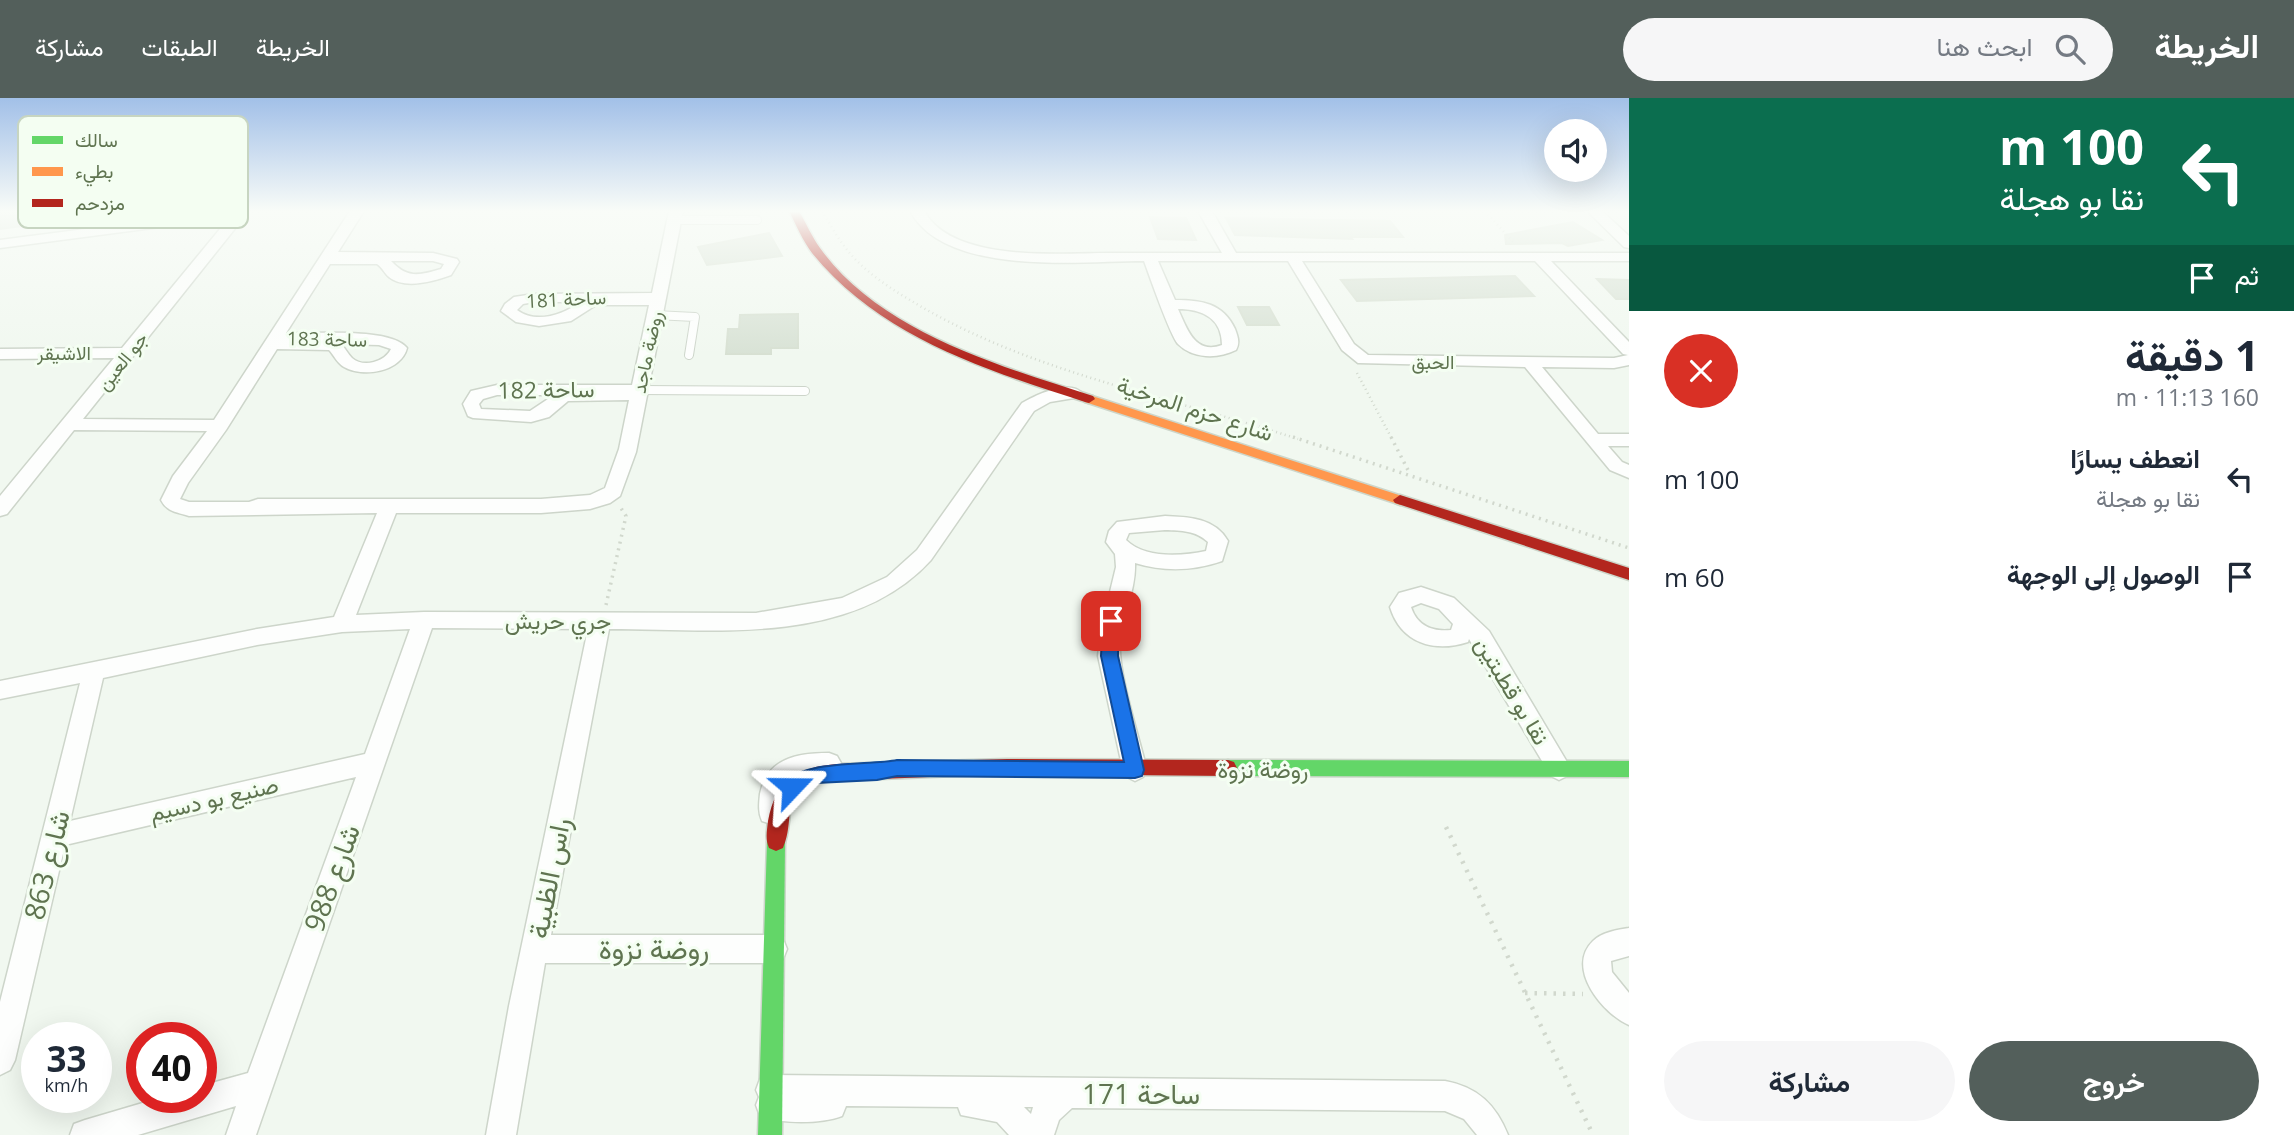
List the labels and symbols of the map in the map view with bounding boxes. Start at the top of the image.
legend [18,116,248,228]
text: سالك [75,127,118,153]
text: بطيء [75,158,113,187]
text: مزدحم [75,190,125,216]
street label: ساحة 181 [525,284,607,314]
street label: روضة ماجد [626,309,668,395]
street label: ساحة 183 [287,325,367,353]
street label: جو العين [90,326,154,396]
street label: الاشيقر [36,340,91,366]
street label: الحبق [1412,349,1454,375]
street label: شارع حزم المرخية [1113,368,1277,449]
street label: ساحة 182 [497,372,595,406]
pin [1081,591,1141,651]
street label: جري حريش [505,604,611,640]
street label: نقا بو قطبتين [1468,630,1558,751]
position arrow [755,750,829,824]
street label: روضة نزوة [1218,753,1308,785]
street label: صنيع بو دسيم [146,768,282,829]
street label: شارع 863 [14,806,79,924]
street label: راس الظبية [518,814,578,941]
street label: شارع 988 [294,819,369,937]
street label: روضة نزوة [599,929,709,967]
speed limit sign: 40 [126,1022,217,1113]
street label: ساحة 171 [1082,1074,1200,1112]

